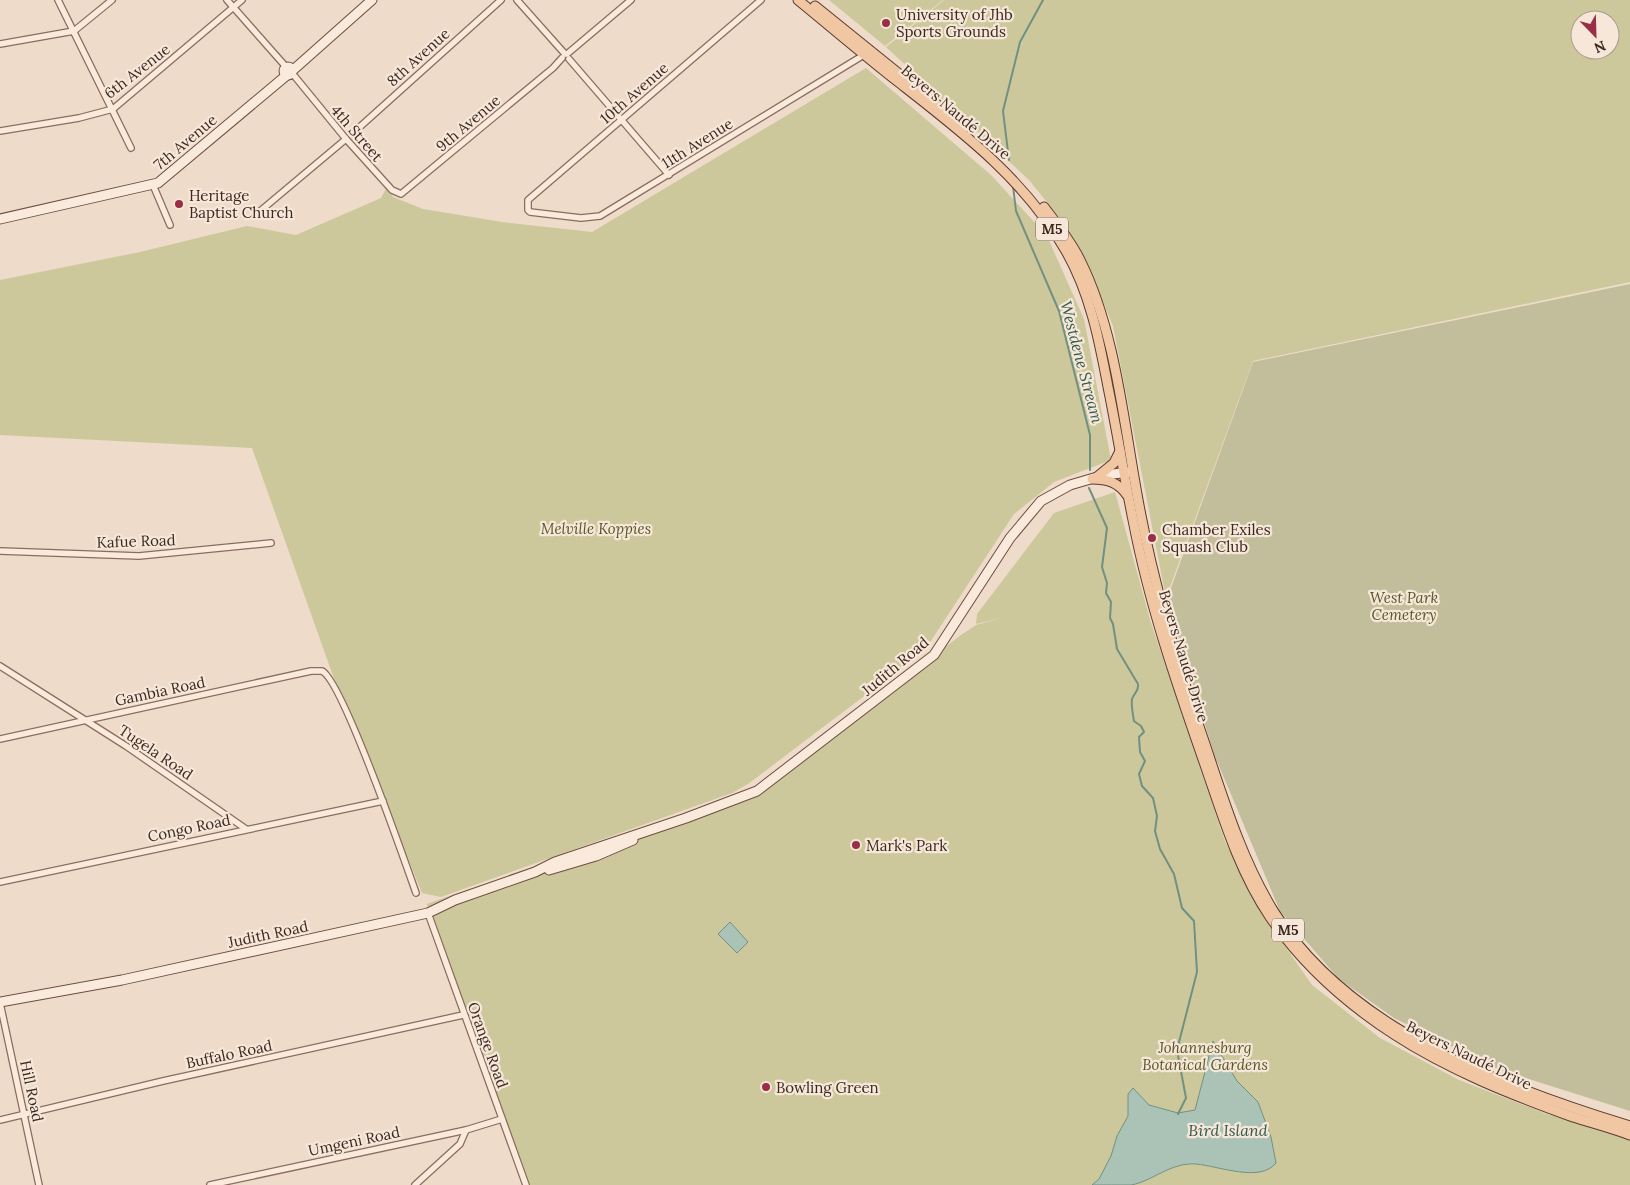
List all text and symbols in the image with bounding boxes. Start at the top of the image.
place label: University of Jhb Sports Grounds [896,5,1013,41]
north arrow [1570,10,1620,60]
marker: University of Jhb Sports Grounds [880,17,892,29]
street label: 8th Avenue [383,24,453,90]
text: N [1591,37,1609,57]
street label: 6th Avenue [100,39,174,103]
street label: 10th Avenue [596,58,672,128]
street label: Beyers Naudé Drive [897,61,1015,163]
street label: 9th Avenue [432,91,504,155]
street label: 4th Street [327,101,387,166]
street label: 7th Avenue [150,110,220,174]
street label: 11th Avenue [658,114,736,172]
place label: Heritage Baptist Church [189,186,294,222]
marker: Heritage Baptist Church [173,198,185,210]
road number: M5 [1036,218,1068,240]
water label: Westdene Stream [1056,299,1108,425]
park label: Melville Koppies [541,519,651,538]
place label: Chamber Exiles Squash Club [1162,520,1271,556]
street label: Kafue Road [96,530,176,552]
marker: Chamber Exiles Squash Club [1146,532,1158,544]
street label: Beyers Naudé Drive [1155,588,1213,724]
park label: West Park Cemetery [1370,588,1438,624]
street label: Judith Road [857,633,932,700]
street label: Gambia Road [113,672,207,710]
street label: Tugela Road [115,720,197,784]
street label: Congo Road [146,810,232,846]
place label: Mark's Park [866,836,947,855]
marker: Mark's Park [850,839,862,851]
street label: Judith Road [225,916,310,952]
road number: M5 [1272,918,1304,942]
street label: Orange Road [464,999,512,1091]
street label: Beyers Naudé Drive [1403,1016,1535,1094]
street label: Buffalo Road [184,1036,274,1072]
park label: Johannesburg Botanical Gardens [1142,1038,1268,1074]
street label: Hill Road [16,1058,48,1124]
place label: Bowling Green [776,1078,879,1097]
marker: Bowling Green [760,1081,772,1093]
water label: Bird Island [1188,1120,1268,1140]
street label: Umgeni Road [306,1122,402,1160]

